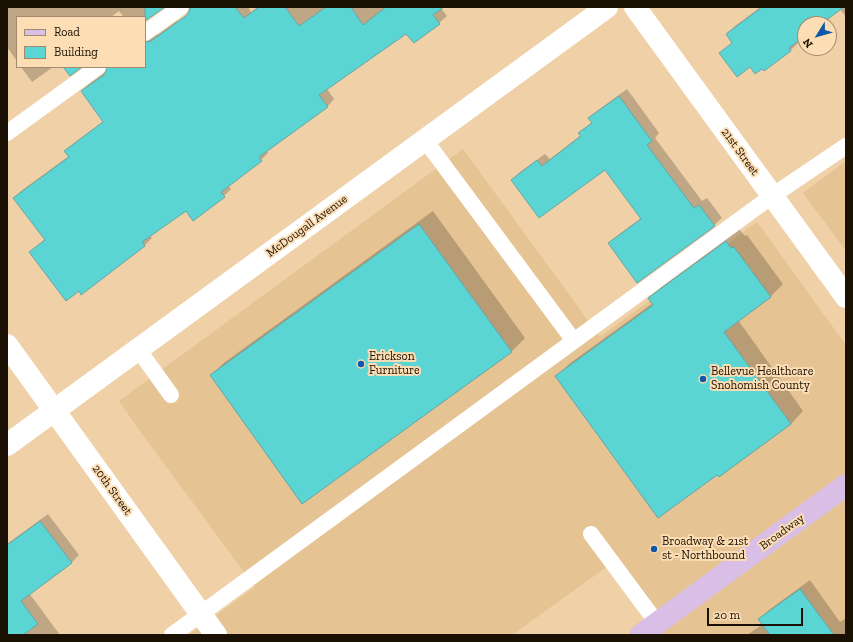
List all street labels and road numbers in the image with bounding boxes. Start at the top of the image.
street label: 21st Street [718,126,762,178]
street label: McDougall Avenue [264,192,350,260]
street label: 20th Street [89,462,135,518]
street label: Broadway [757,511,807,553]

